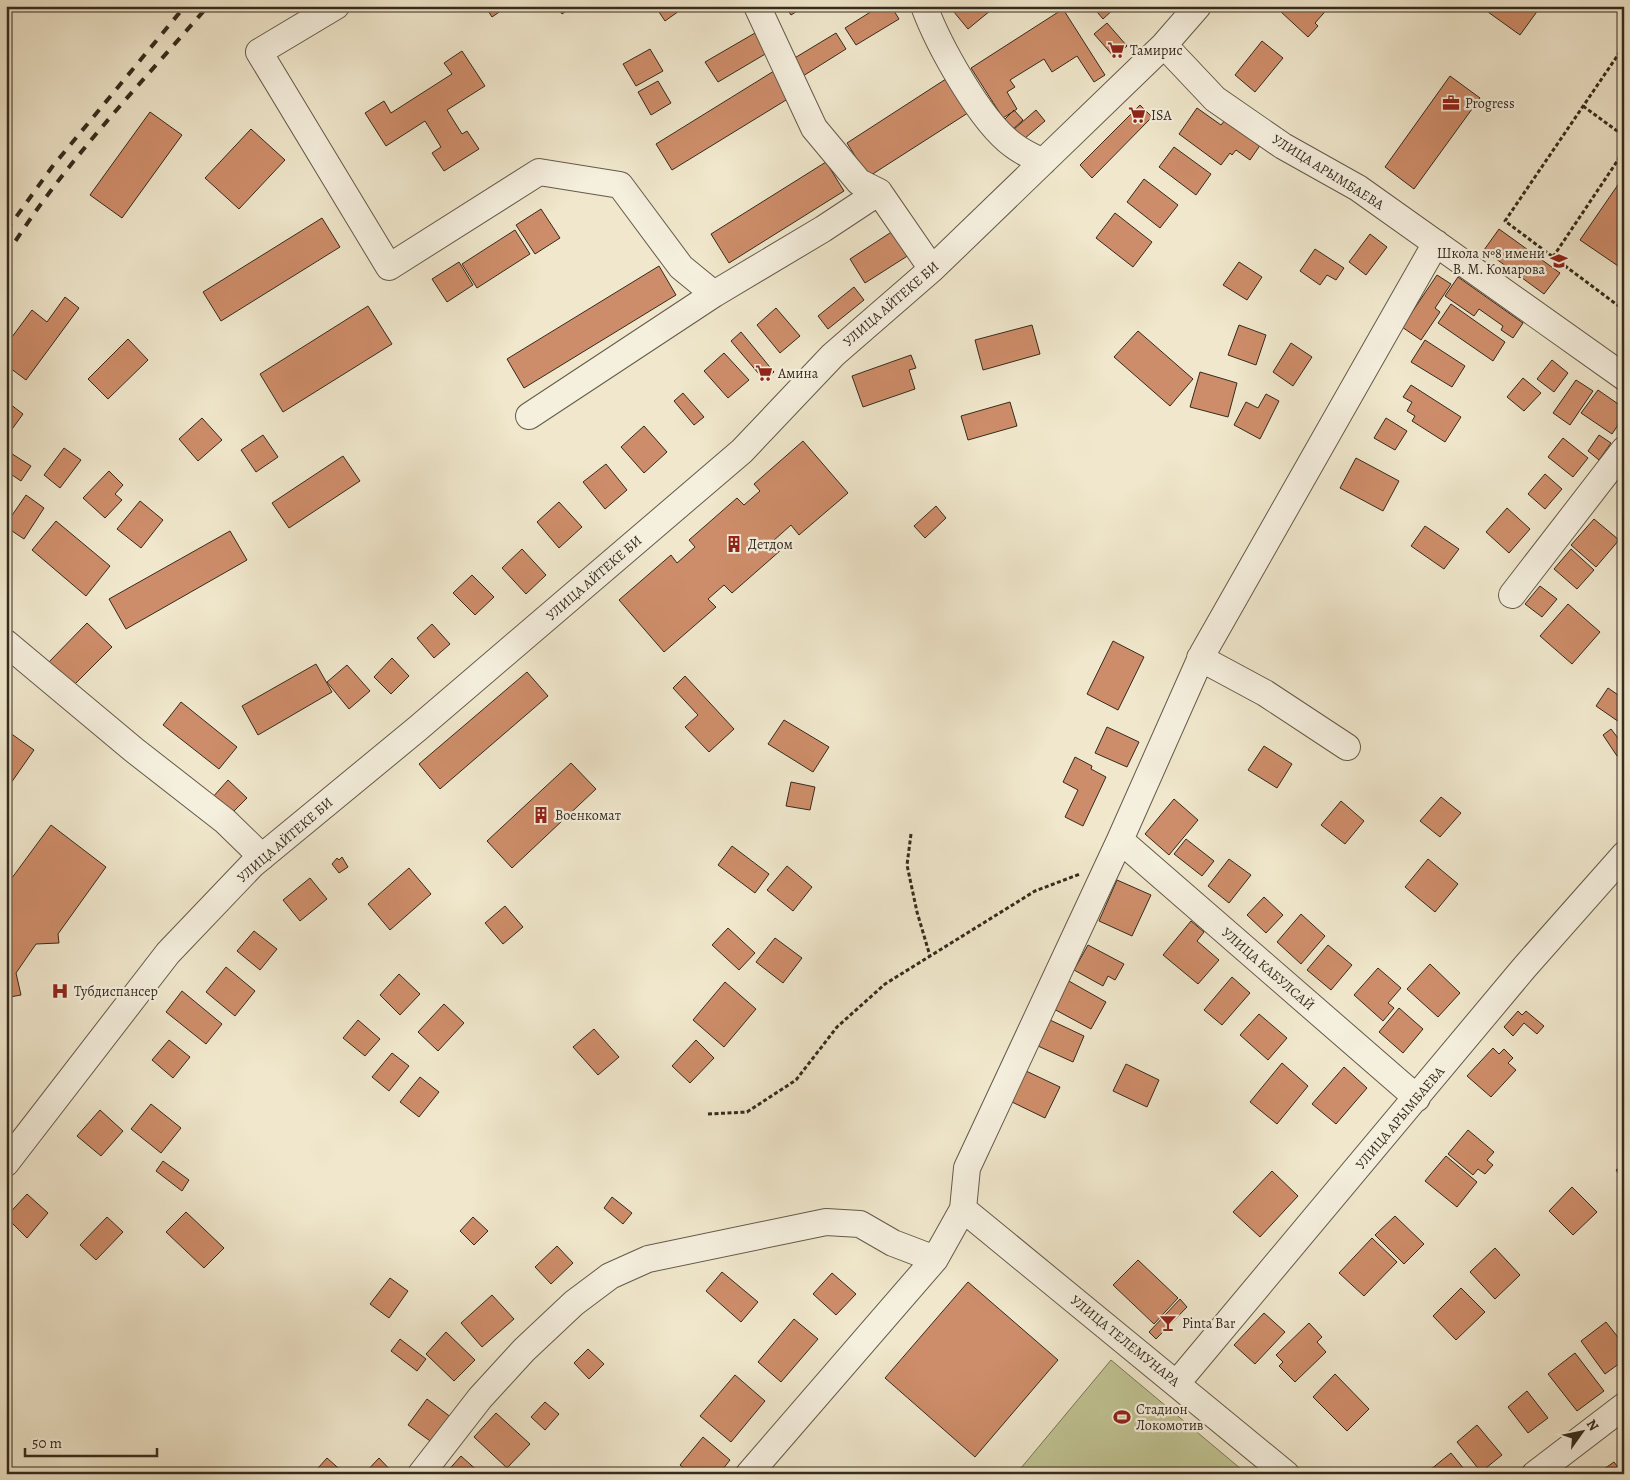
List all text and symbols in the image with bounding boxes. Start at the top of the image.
supermarket icon: Тамирис [1106,40,1126,60]
place label: Тамирис [1130,41,1183,60]
office icon: Progress [1441,93,1461,113]
place label: Progress [1465,94,1515,113]
supermarket icon: ISA [1127,105,1147,125]
place label: ISA [1151,106,1172,125]
street label: УЛИЦА АРЫМБАЕВА [1268,130,1388,215]
place label: Школа №8 имени В. М. Комарова [1437,244,1546,279]
school or university icon: Школа №8 имени В. М. Комарова [1549,251,1569,271]
street label: УЛИЦА АЙТЕКЕ БИ [839,257,943,351]
supermarket icon: Амина [754,363,774,383]
place label: Амина [777,364,819,383]
street label: УЛИЦА АЙТЕКЕ БИ [542,531,646,625]
building icon: Детдом [724,534,744,554]
place label: Детдом [748,535,793,554]
street label: УЛИЦА АЙТЕКЕ БИ [233,793,337,887]
building icon: Военкомат [531,805,551,825]
place label: Военкомат [555,806,621,825]
street label: УЛИЦА КАБУЛСАЙ [1217,923,1319,1015]
hospital icon: Тубдиспансер [50,981,70,1001]
place label: Тубдиспансер [74,982,158,1001]
street label: УЛИЦА АРЫМБАЕВА [1351,1062,1449,1174]
street label: УЛИЦА ТЕЛЕМУНАРА [1066,1291,1184,1392]
bar icon: Pinta Bar [1158,1313,1178,1333]
place label: Pinta Bar [1182,1314,1236,1333]
place label: Стадион Локомотив [1136,1400,1204,1435]
sports icon: Стадион Локомотив [1112,1407,1132,1427]
north arrow [1558,1408,1608,1458]
text: N [1582,1416,1603,1435]
scale bar [25,1425,158,1457]
text: 50 m [32,1433,62,1453]

